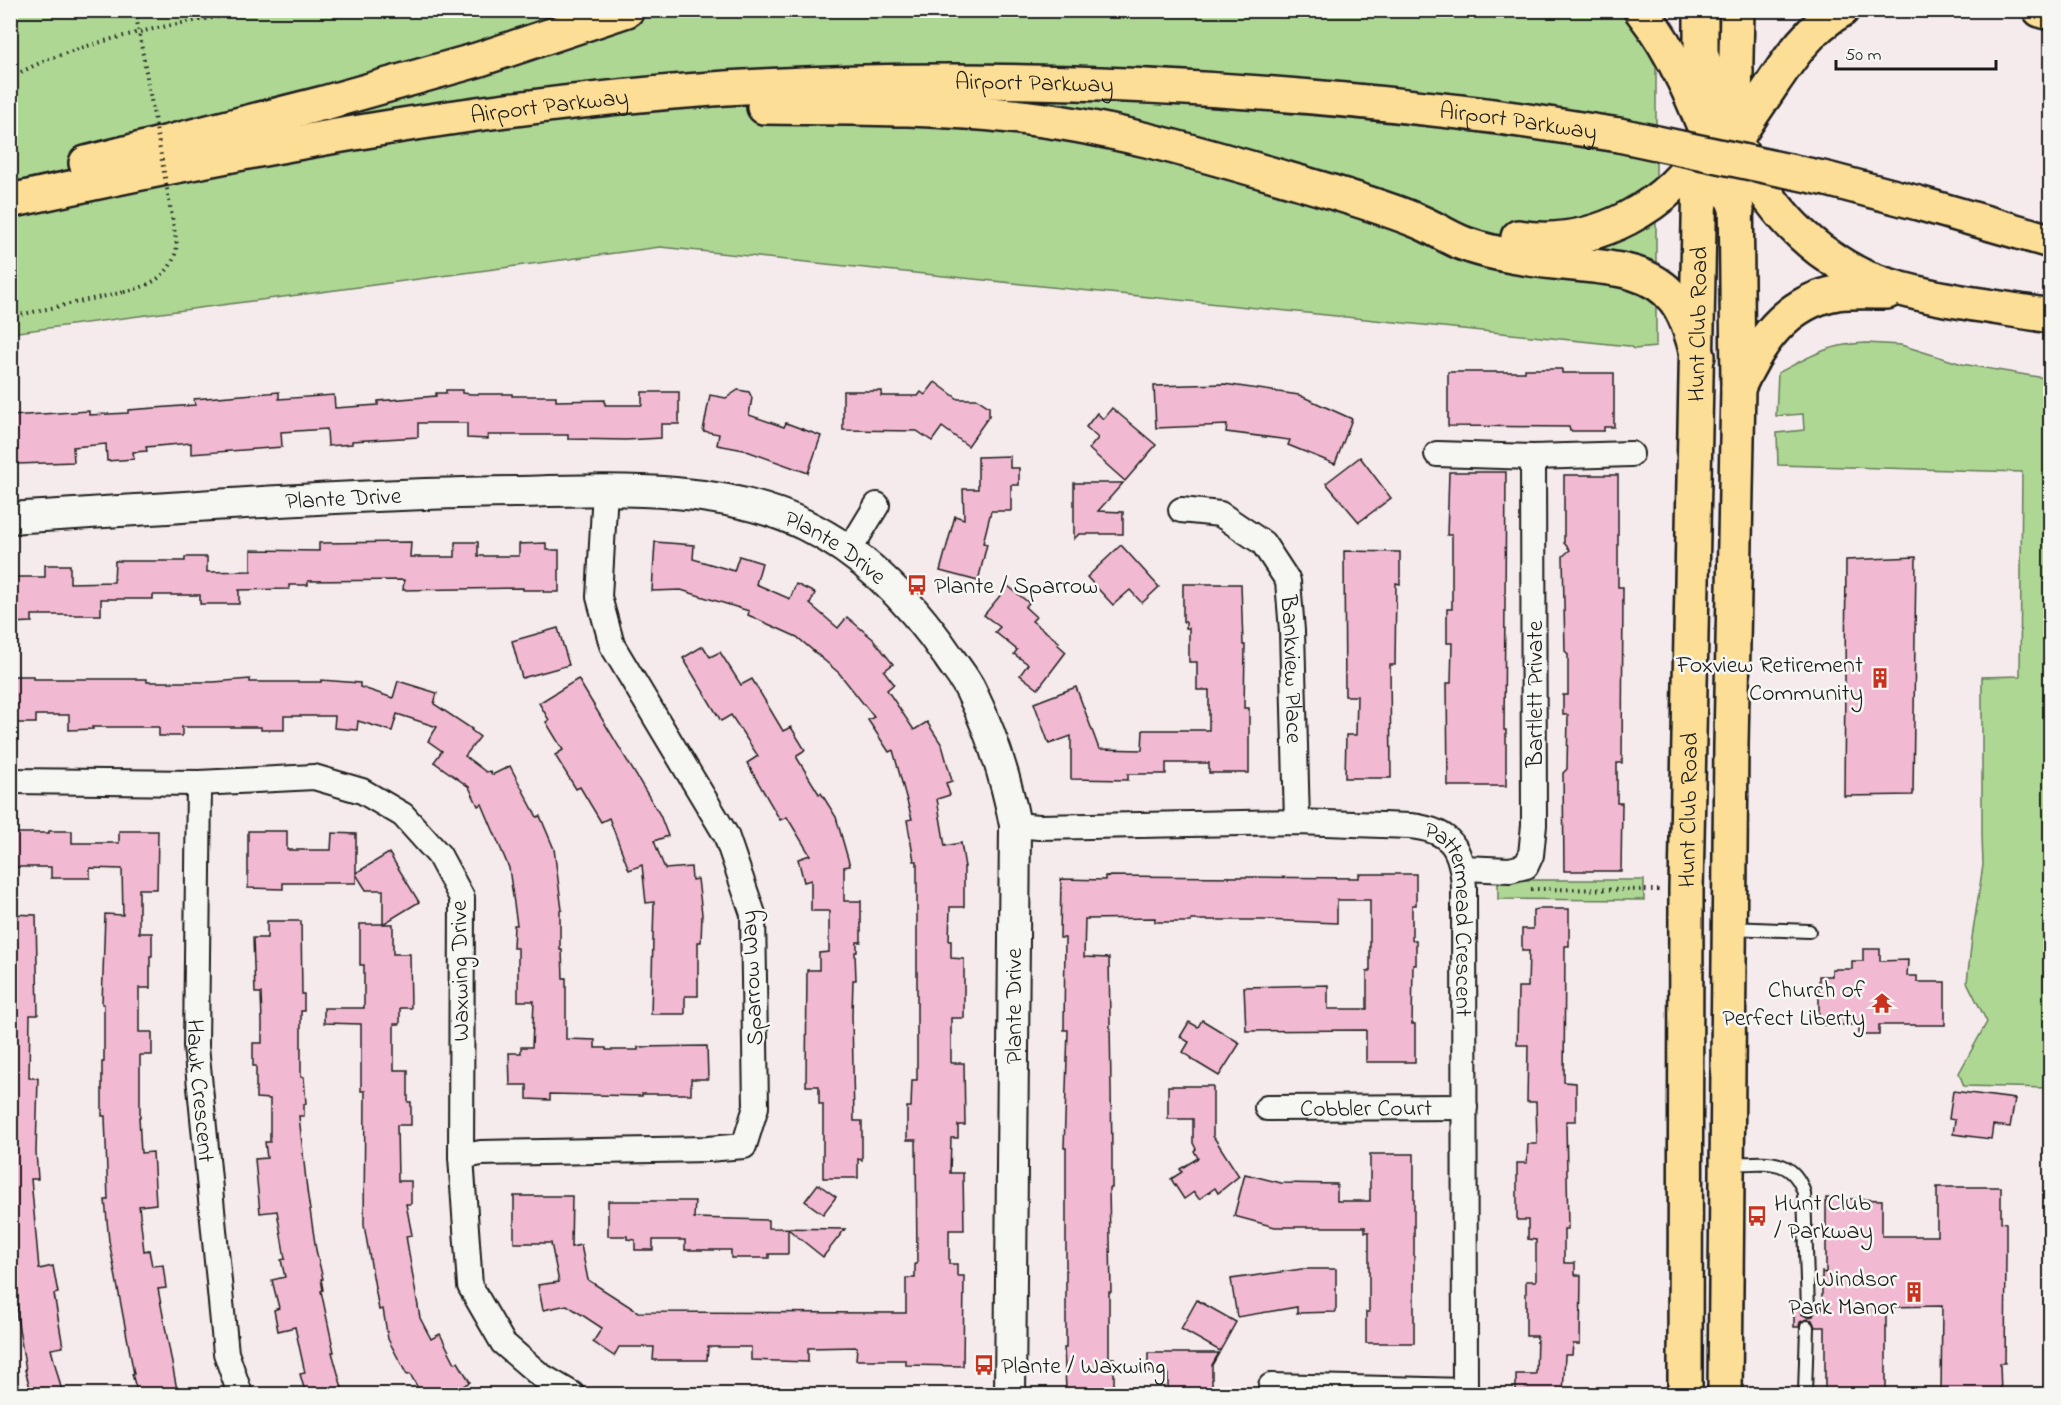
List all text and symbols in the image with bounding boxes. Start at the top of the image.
scale bar [1836,33,1996,71]
text: 50 m [1845,43,1882,69]
street label: Airport Parkway [955,66,1114,105]
street label: Airport Parkway [468,81,630,135]
street label: Airport Parkway [1438,95,1600,152]
street label: Hunt Club Road [1681,246,1719,402]
street label: Plante Drive [284,480,403,521]
street label: Plante Drive [778,503,894,594]
place label: Plante / Sparrow [934,570,1098,605]
bus stop icon: Plante / Sparrow [905,573,929,597]
street label: Bankview Place [1269,593,1310,744]
street label: Bartlett Private [1519,620,1554,768]
place label: Foxview Retirement Community [1675,649,1863,713]
building icon: Foxview Retirement Community [1868,666,1892,690]
street label: Hunt Club Road [1671,732,1709,888]
street label: Pattermead Crescent [1419,814,1479,1017]
street label: Waxwing Drive [443,900,480,1042]
street label: Sparrow Way [732,909,776,1046]
street label: Plante Drive [998,948,1033,1064]
place label: Church of Perfect Liberty [1722,974,1866,1038]
temple icon: Church of Perfect Liberty [1870,991,1894,1015]
street label: Hawk Crescent [176,1019,222,1164]
street label: Cobbler Court [1300,1092,1432,1128]
place label: Hunt Club / Parkway [1774,1187,1873,1251]
bus stop icon: Hunt Club / Parkway [1745,1204,1769,1228]
place label: Windsor Park Manor [1788,1263,1898,1326]
building icon: Windsor Park Manor [1902,1280,1926,1304]
place label: Plante / Waxwing [1001,1350,1166,1385]
bus stop icon: Plante / Waxwing [972,1353,996,1377]

